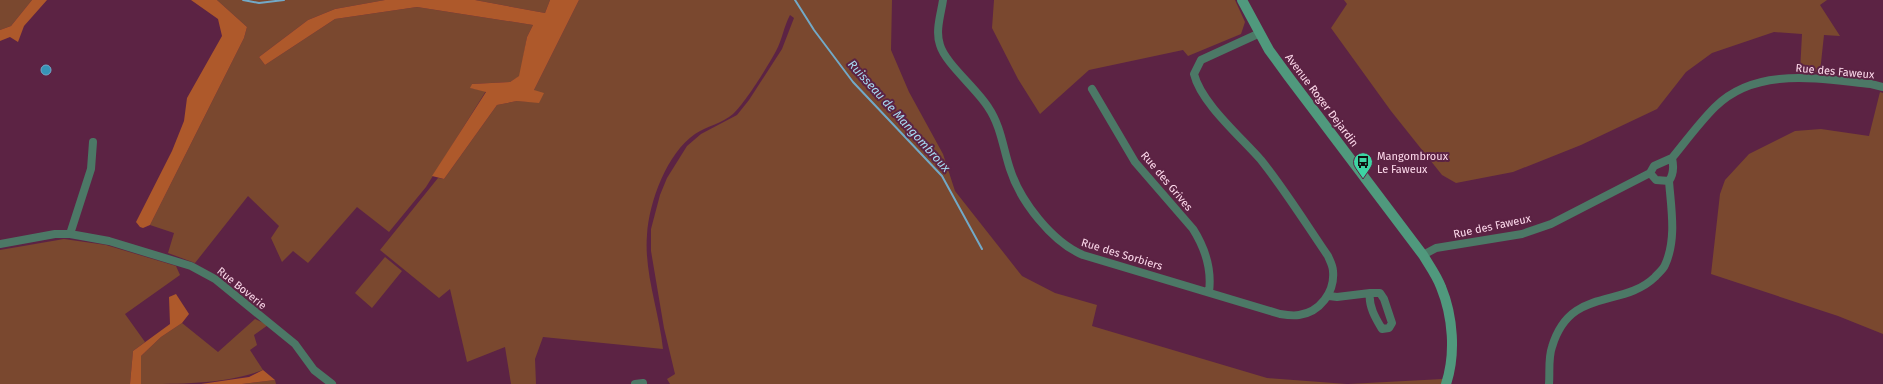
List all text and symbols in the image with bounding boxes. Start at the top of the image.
street label: Avenue Roger Dejardin [1282,51,1361,149]
water label: Ruisseau de Mangombroux [845,57,953,175]
street label: Rue des Faweux [1795,62,1875,81]
street label: Rue des Grives [1138,149,1195,214]
place label: Mangombroux Le Faweux [1377,150,1449,176]
bus stop icon: Mangombroux Le Faweux [1352,151,1374,179]
street label: Rue des Faweux [1452,212,1533,241]
street label: Rue des Sorbiers [1080,236,1164,273]
street label: Rue Boverie [214,265,269,312]

